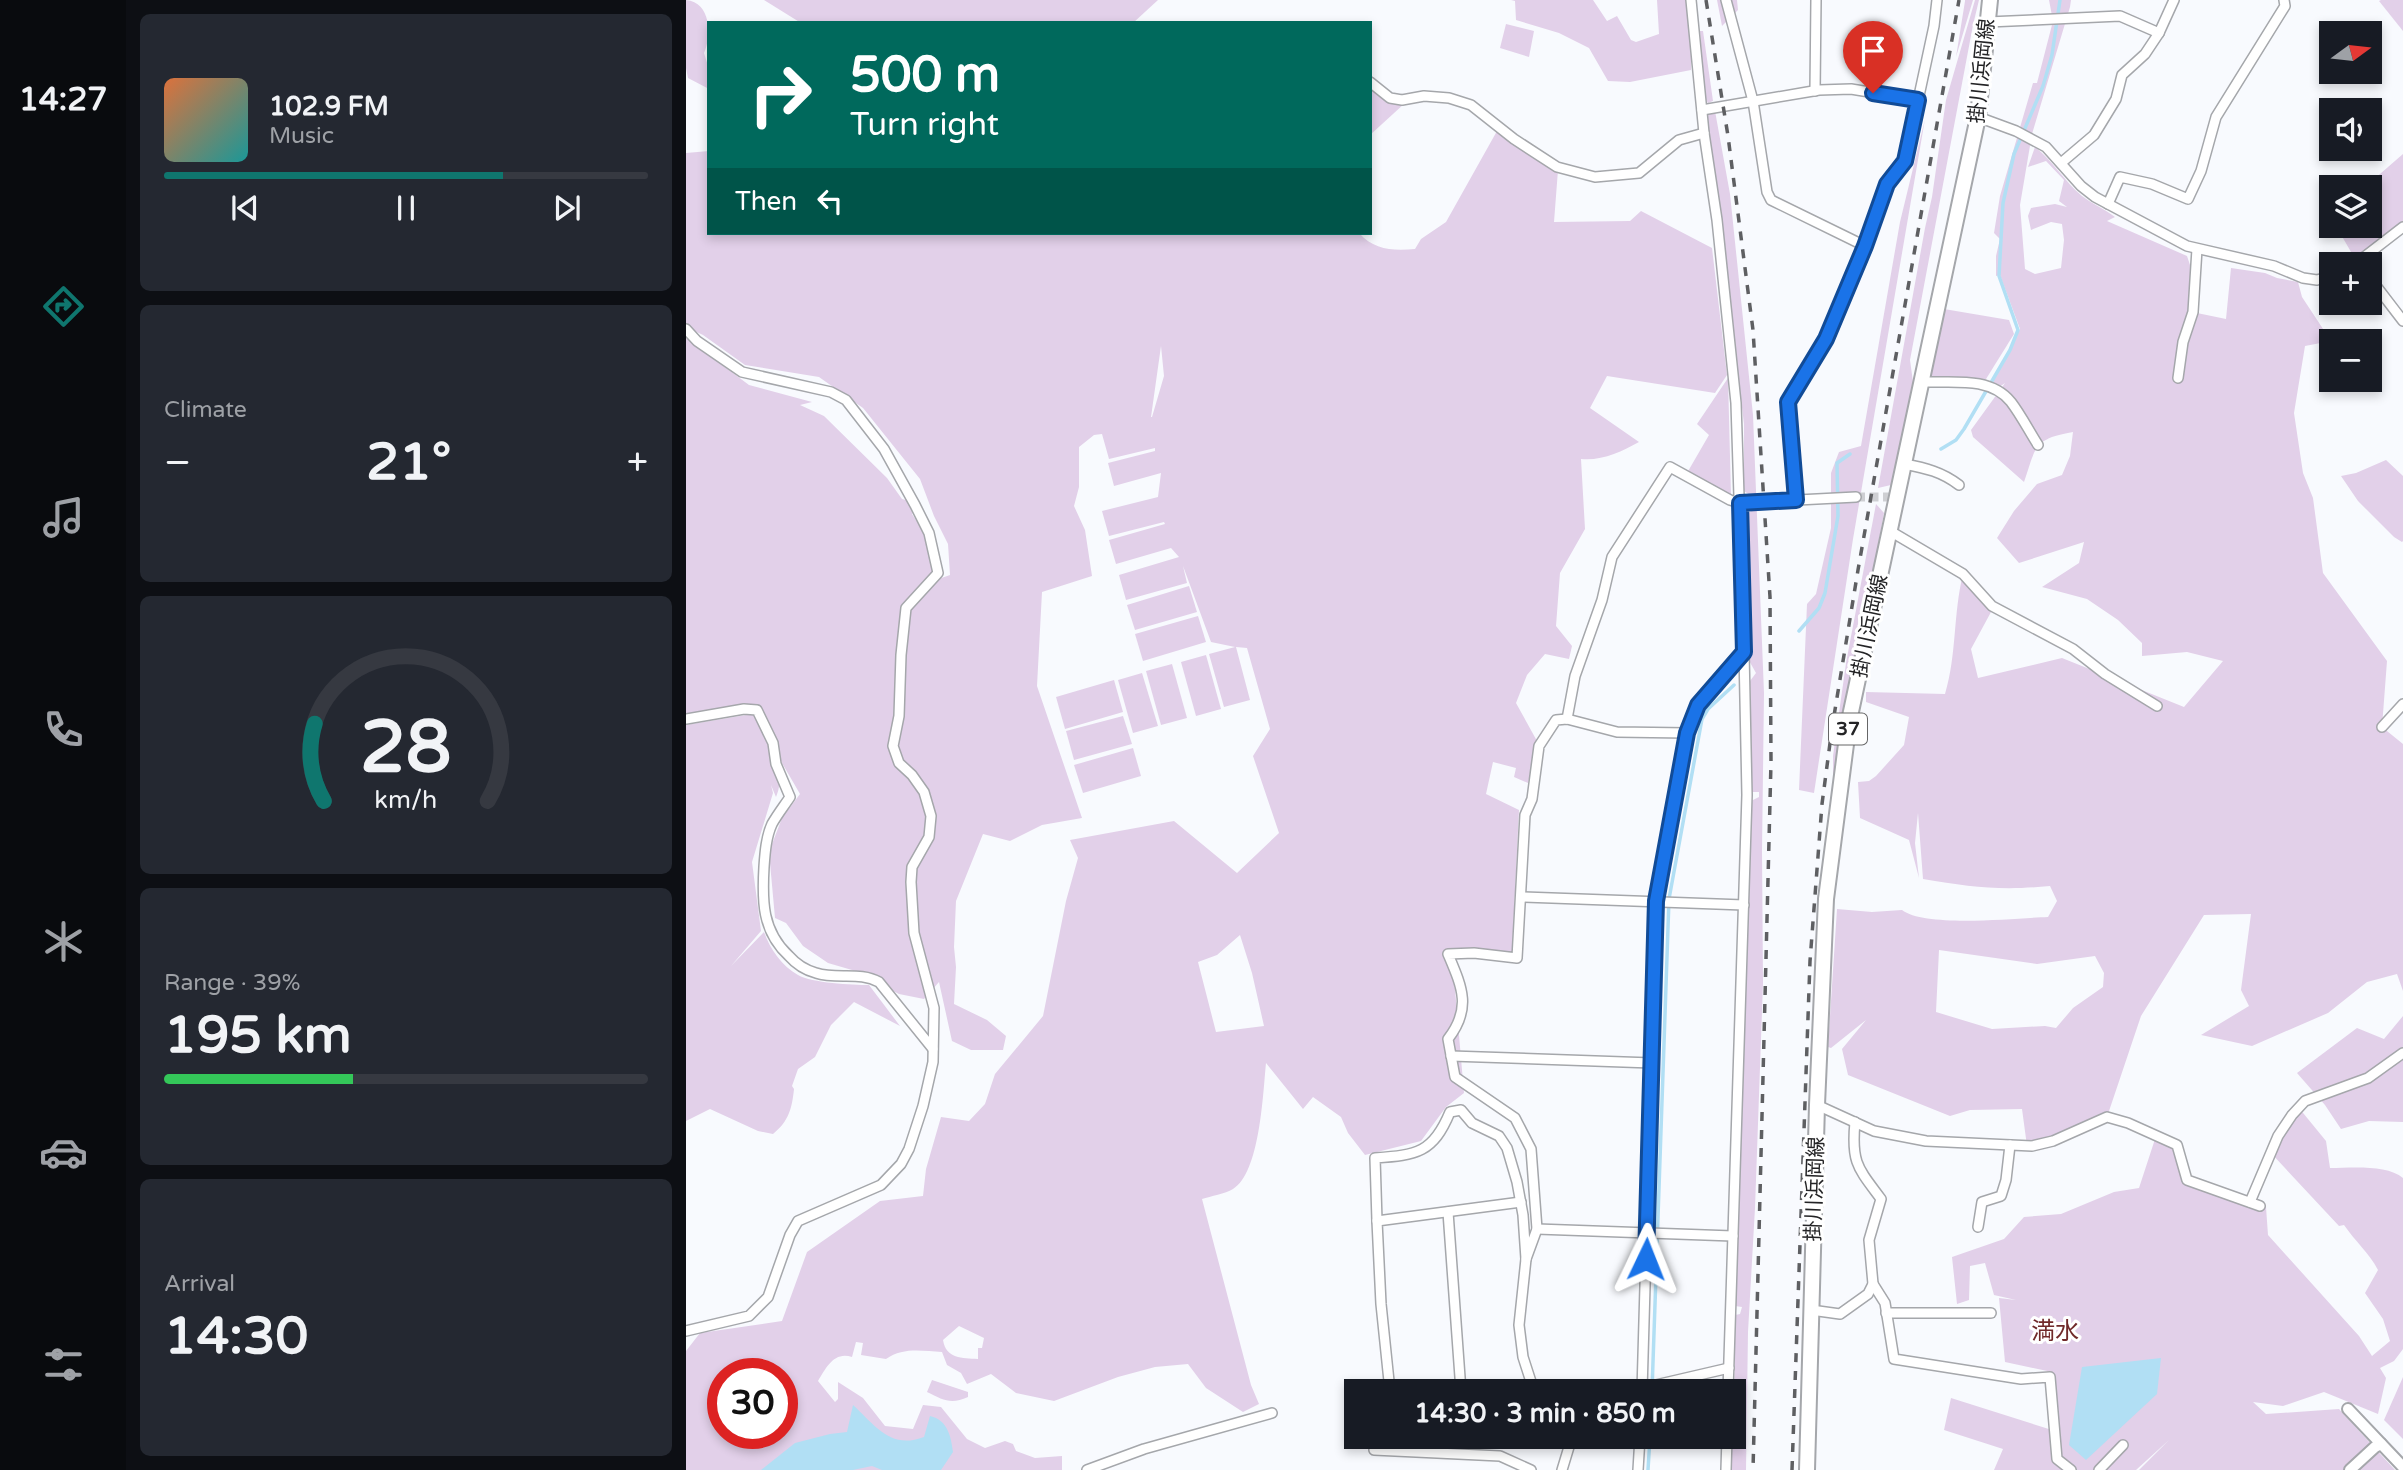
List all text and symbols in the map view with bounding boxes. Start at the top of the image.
street label: 掛川浜岡線 [1964,17,2000,125]
pin [1843,21,1903,93]
north arrow [2319,21,2382,84]
map controls [2319,21,2382,392]
icon: arrive [1854,32,1892,70]
text: 500 m [850,46,1000,105]
icon: right [735,49,826,140]
text: 14:27 [19,81,107,119]
text: 102.9 FM [269,91,389,122]
button: sound [2319,98,2382,161]
text: Turn right [850,106,999,144]
text: Music [269,122,334,150]
button: layers [2319,175,2382,238]
icon: left [811,182,849,220]
text: Then [735,186,797,217]
icon: previous [226,189,264,227]
icon: pause [387,189,425,227]
icon: next [548,189,586,227]
button: + [2319,252,2382,315]
icon: directions [39,282,88,331]
button: − [2319,329,2382,392]
text: Climate [164,396,247,424]
text: 21° [366,431,451,494]
text: − [164,440,191,486]
text: + [627,440,648,486]
icon: music [39,493,88,542]
street label: 掛川浜岡線 [1847,572,1893,680]
text: 28 [360,704,452,792]
icon: phone [39,705,88,754]
road number: 37 [1829,714,1867,744]
text: km/h [375,785,437,815]
icon: climate [39,917,88,966]
text: Range · 39% [164,969,300,997]
text: 195 km [164,1004,352,1067]
icon: car [39,1128,88,1177]
street label: 掛川浜岡線 [1801,1136,1829,1242]
position arrow [1609,1222,1683,1296]
text: Arrival [164,1270,235,1298]
text: 14:30 [164,1305,308,1368]
district label: 満水 [2031,1317,2079,1346]
icon: filters [39,1340,88,1389]
speed limit sign: 30 [707,1358,798,1449]
text: 14:30 · 3 min · 850 m [1414,1398,1676,1429]

